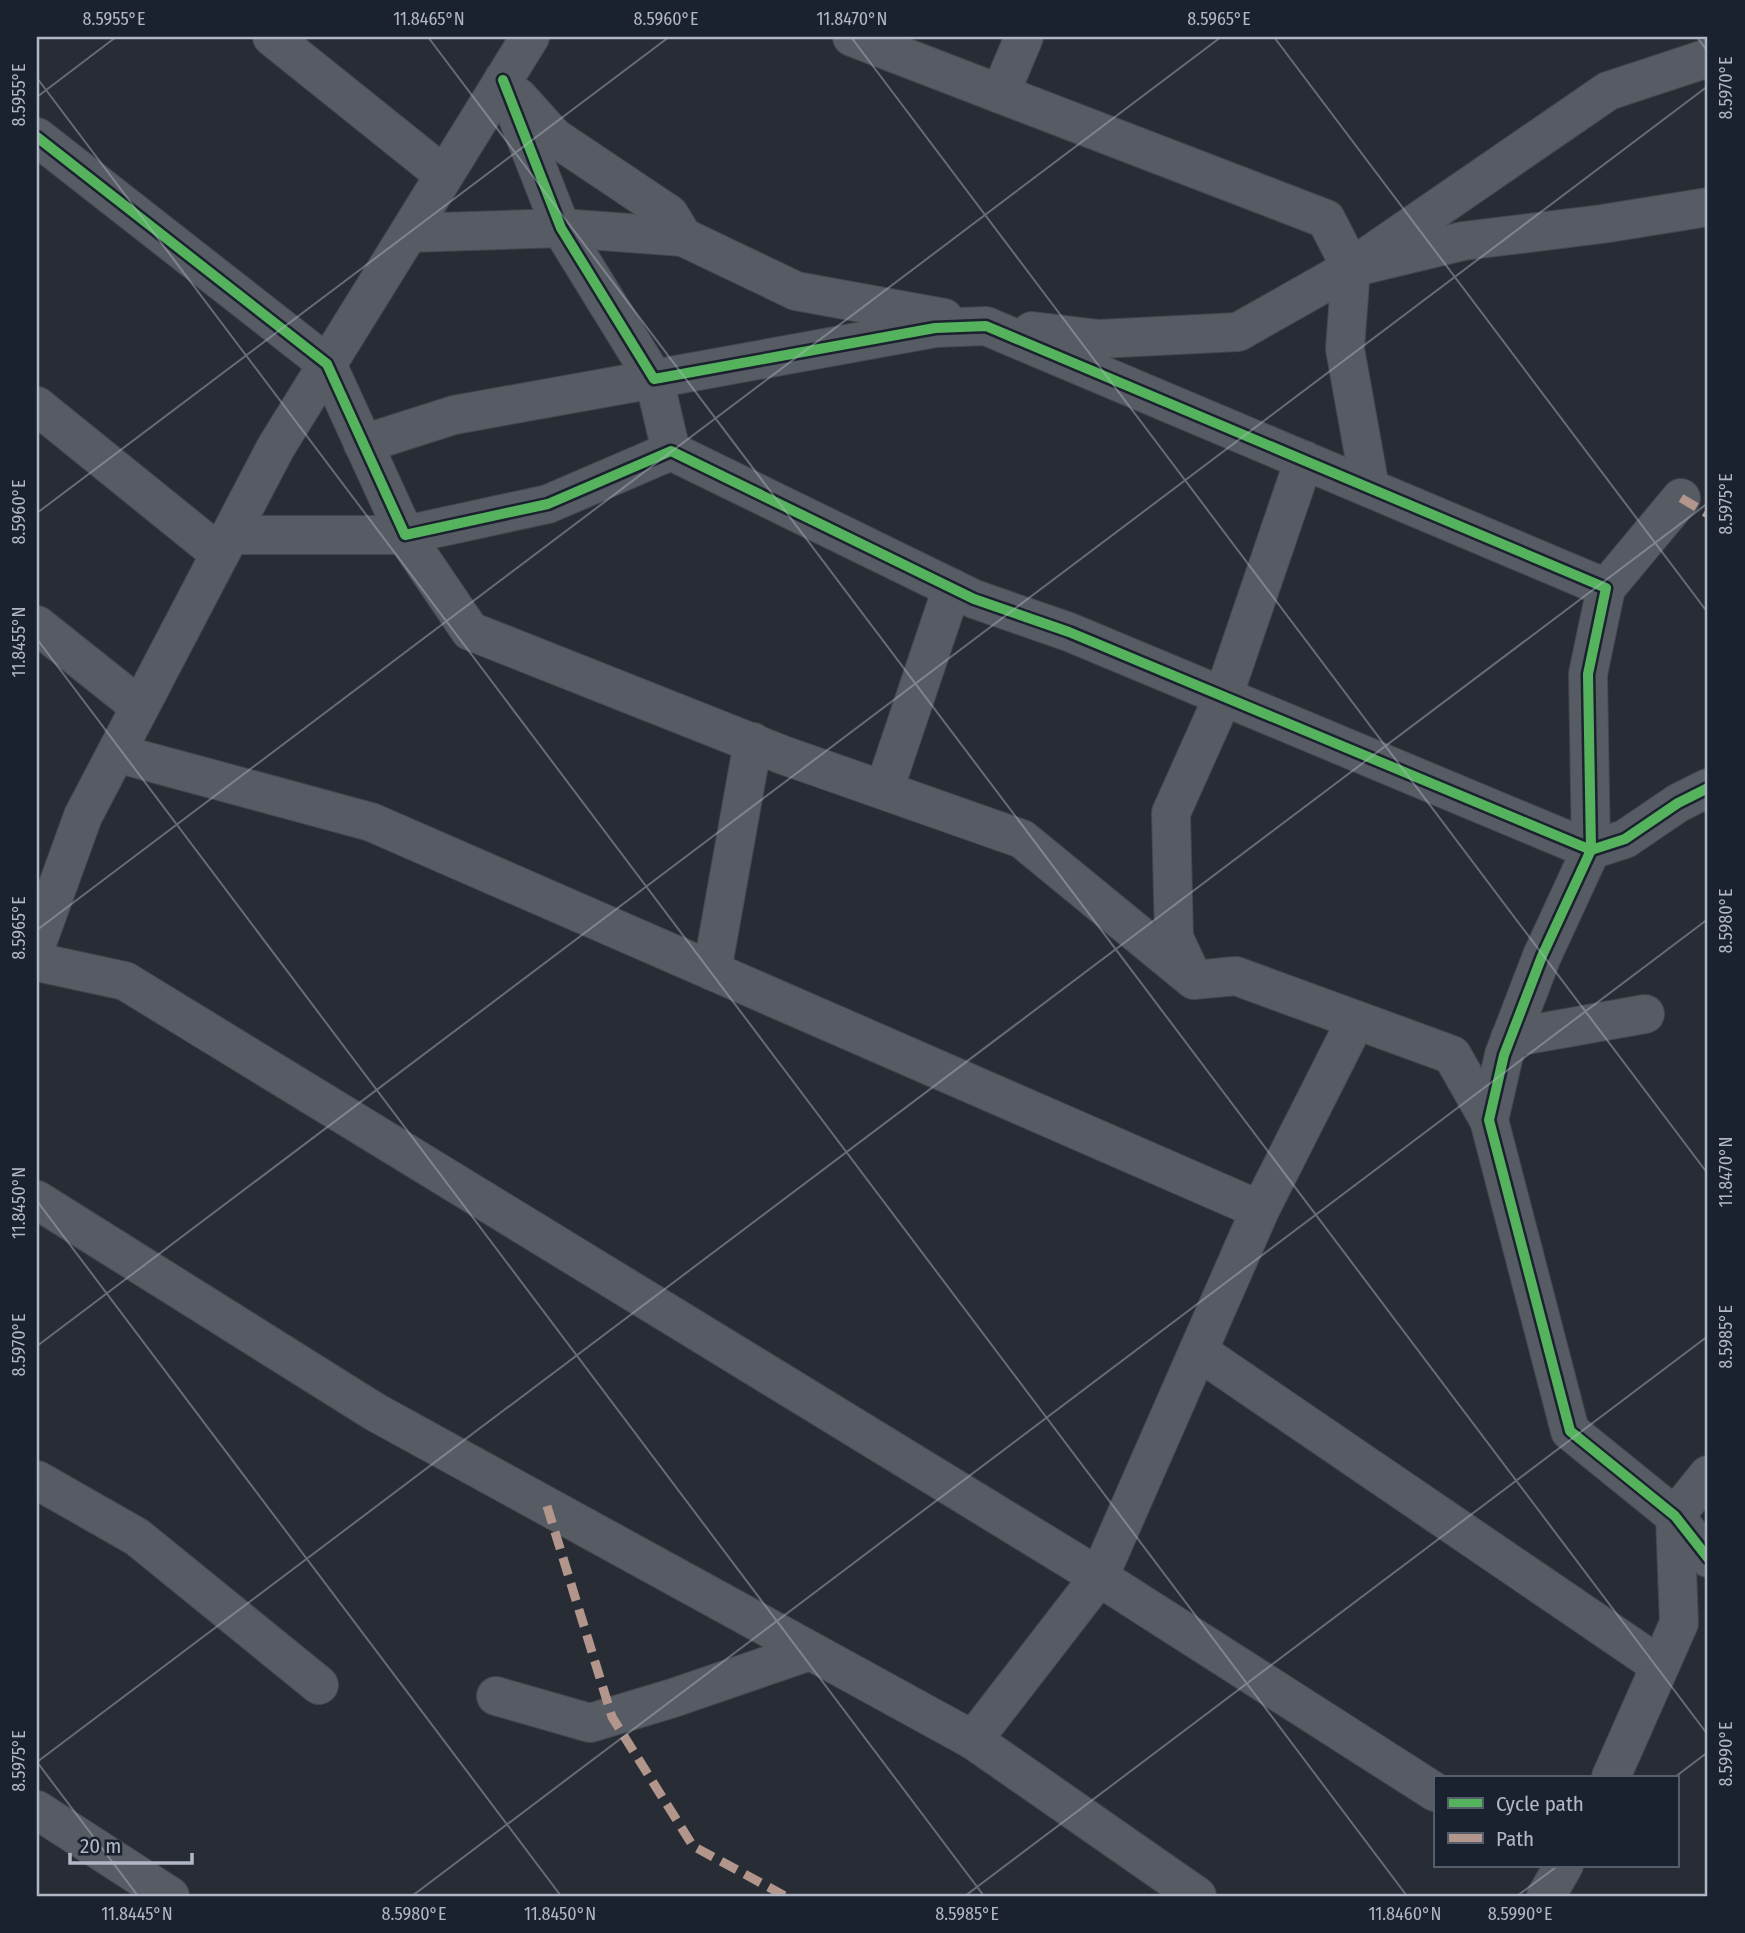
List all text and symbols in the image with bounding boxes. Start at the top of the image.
text: 8.5955°E [83,8,145,30]
text: 11.8465°N [393,8,465,30]
text: 8.5960°E [634,8,698,30]
text: 11.8470°N [817,8,887,30]
text: 8.5965°E [1187,8,1251,30]
text: 8.5970°E [1715,57,1737,119]
text: 8.5955°E [8,64,30,126]
text: 8.5975°E [1715,473,1737,535]
text: 8.5960°E [8,480,30,544]
text: 11.8455°N [8,607,30,677]
text: 8.5980°E [1715,889,1737,954]
text: 8.5965°E [8,896,30,960]
text: 11.8470°N [1715,1137,1737,1207]
text: 11.8450°N [8,1167,30,1239]
text: 8.5985°E [1715,1305,1737,1369]
text: 8.5970°E [8,1314,30,1376]
text: 8.5990°E [1715,1722,1737,1786]
text: 8.5975°E [8,1730,30,1792]
legend [1434,1776,1678,1867]
text: Cycle path [1496,1791,1584,1817]
scale bar [70,1821,192,1865]
text: Path [1496,1826,1534,1852]
text: 20 m [80,1833,121,1859]
text: 11.8445°N [101,1903,173,1925]
text: 8.5980°E [382,1903,447,1925]
text: 11.8450°N [524,1903,596,1925]
text: 8.5985°E [935,1903,999,1925]
text: 11.8460°N [1369,1903,1442,1925]
text: 8.5990°E [1488,1903,1552,1925]

